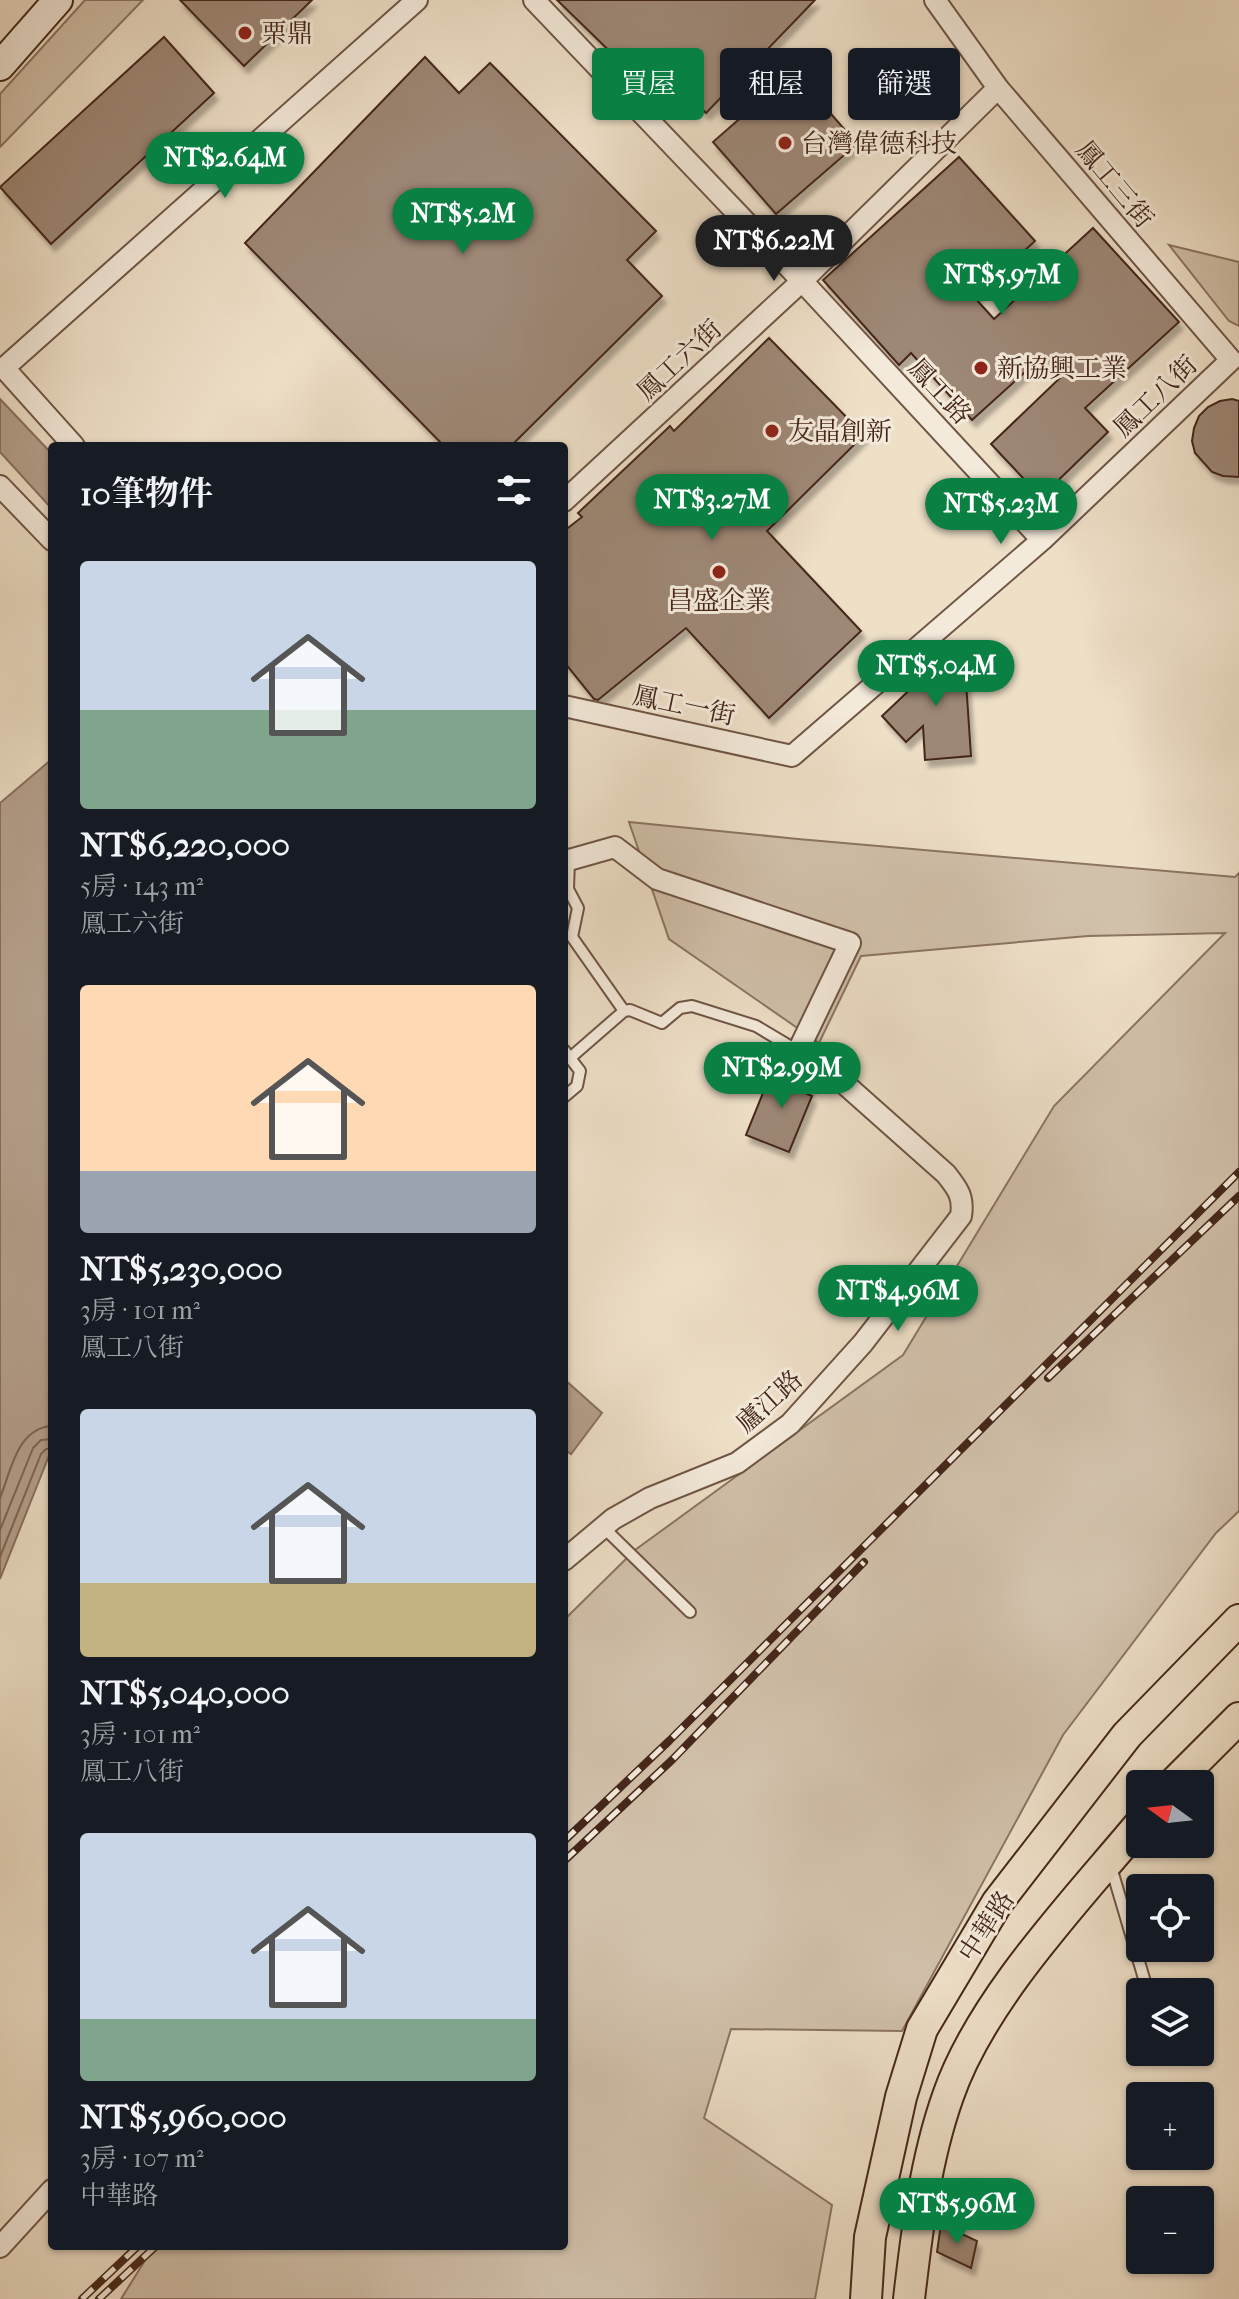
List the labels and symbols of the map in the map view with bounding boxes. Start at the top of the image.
place label: 栗鼎 [261,18,313,49]
marker: 栗鼎 [236,24,254,42]
place label: 台灣偉德科技 [801,128,957,159]
pin: NT$2.64M [142,132,308,200]
marker: 台灣偉德科技 [776,134,794,152]
street label: 鳳工三街 [1069,135,1160,234]
pin: NT$5.2M [389,188,537,256]
pin: NT$6.22M [691,215,857,283]
pin: NT$5.97M [919,249,1085,317]
street label: 鳳工六街 [631,314,728,407]
street label: 鳳工八街 [1107,349,1204,444]
street label: 鳳工路 [902,352,978,430]
place label: 新協興工業 [997,353,1127,384]
marker: 新協興工業 [972,359,990,377]
place label: 友晶創新 [788,416,892,447]
marker: 友晶創新 [763,422,781,440]
pin: NT$3.27M [629,474,795,542]
pin: NT$5.23M [918,478,1084,546]
marker: 昌盛企業 [710,563,728,581]
place label: 昌盛企業 [667,585,771,616]
pin: NT$5.04M [853,640,1019,708]
street label: 鳳工一街 [630,680,738,731]
pin: NT$2.99M [699,1042,865,1110]
pin: NT$4.96M [815,1265,981,1333]
street label: 廬江路 [730,1364,809,1439]
north arrow [1126,1770,1214,1858]
street label: 中華路 [952,1885,1021,1967]
pin: NT$5.96M [874,2178,1040,2246]

